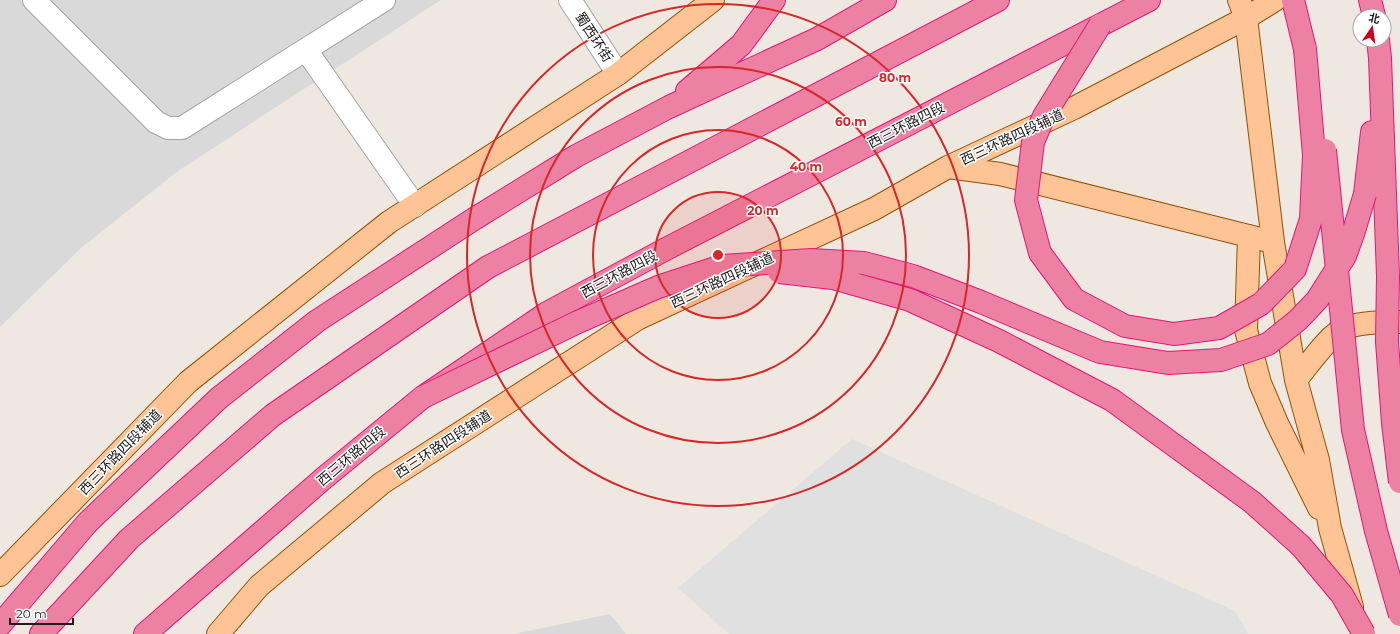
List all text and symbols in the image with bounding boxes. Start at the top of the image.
north arrow [1352,8,1392,48]
street label: 蜀西环街 [571,9,617,65]
text: 北 [1367,10,1381,26]
text: 80 m [879,70,911,85]
street label: 西三环路四段 [864,98,948,152]
street label: 西三环路四段辅道 [957,105,1067,169]
text: 60 m [835,114,867,129]
text: 40 m [790,159,822,174]
text: 20 m [747,203,779,218]
street label: 西三环路四段 [578,246,660,302]
street label: 西三环路四段辅道 [667,248,777,312]
centre of rings [711,248,725,262]
street label: 西三环路四段辅道 [75,405,165,499]
street label: 西三环路四段辅道 [391,406,495,482]
street label: 西三环路四段 [313,422,389,490]
scale bar [10,600,73,626]
text: 20 m [16,606,47,621]

